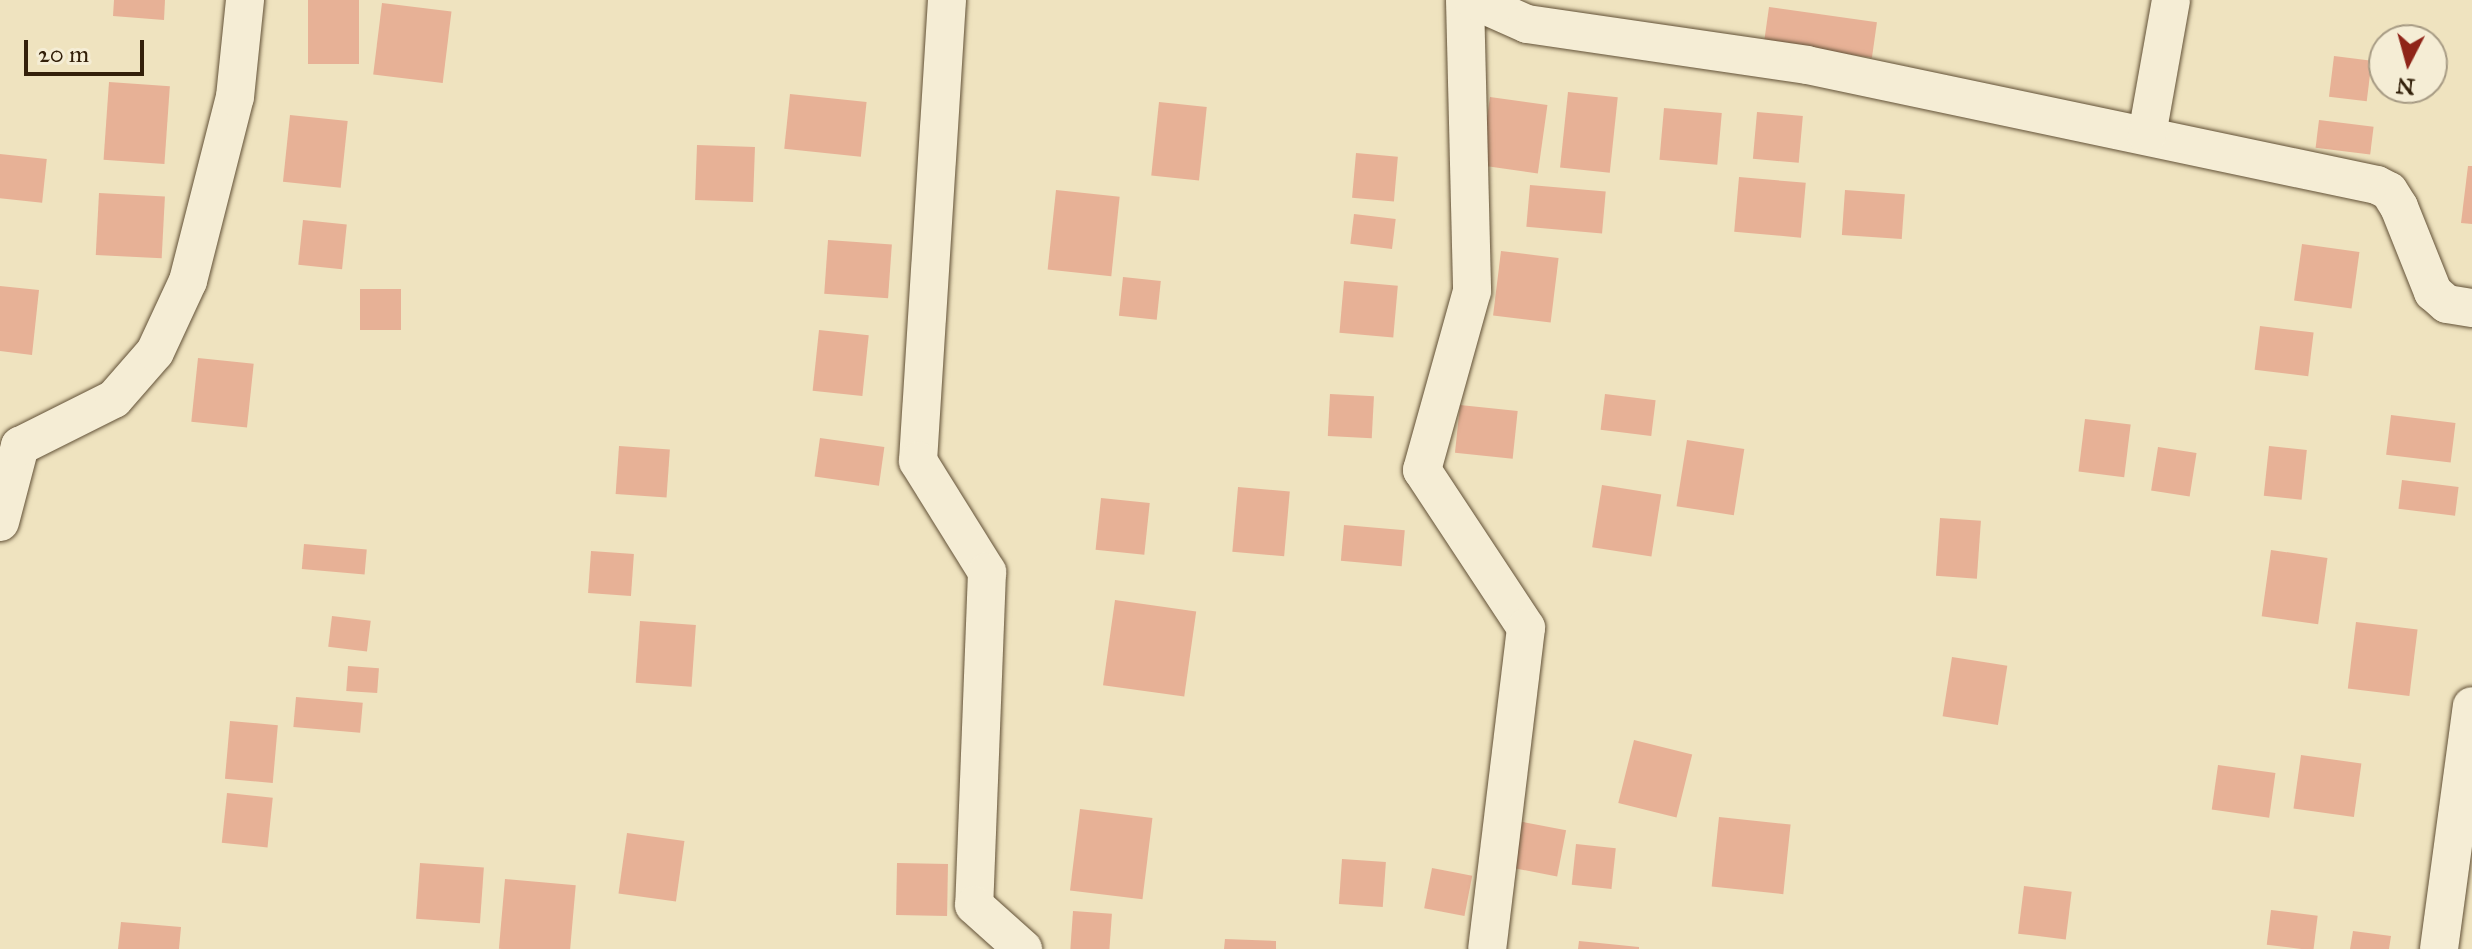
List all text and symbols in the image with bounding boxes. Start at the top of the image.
scale bar [28,24,148,74]
north arrow [2368,24,2448,104]
text: 20 m [38,39,89,69]
text: N [2395,72,2416,101]

